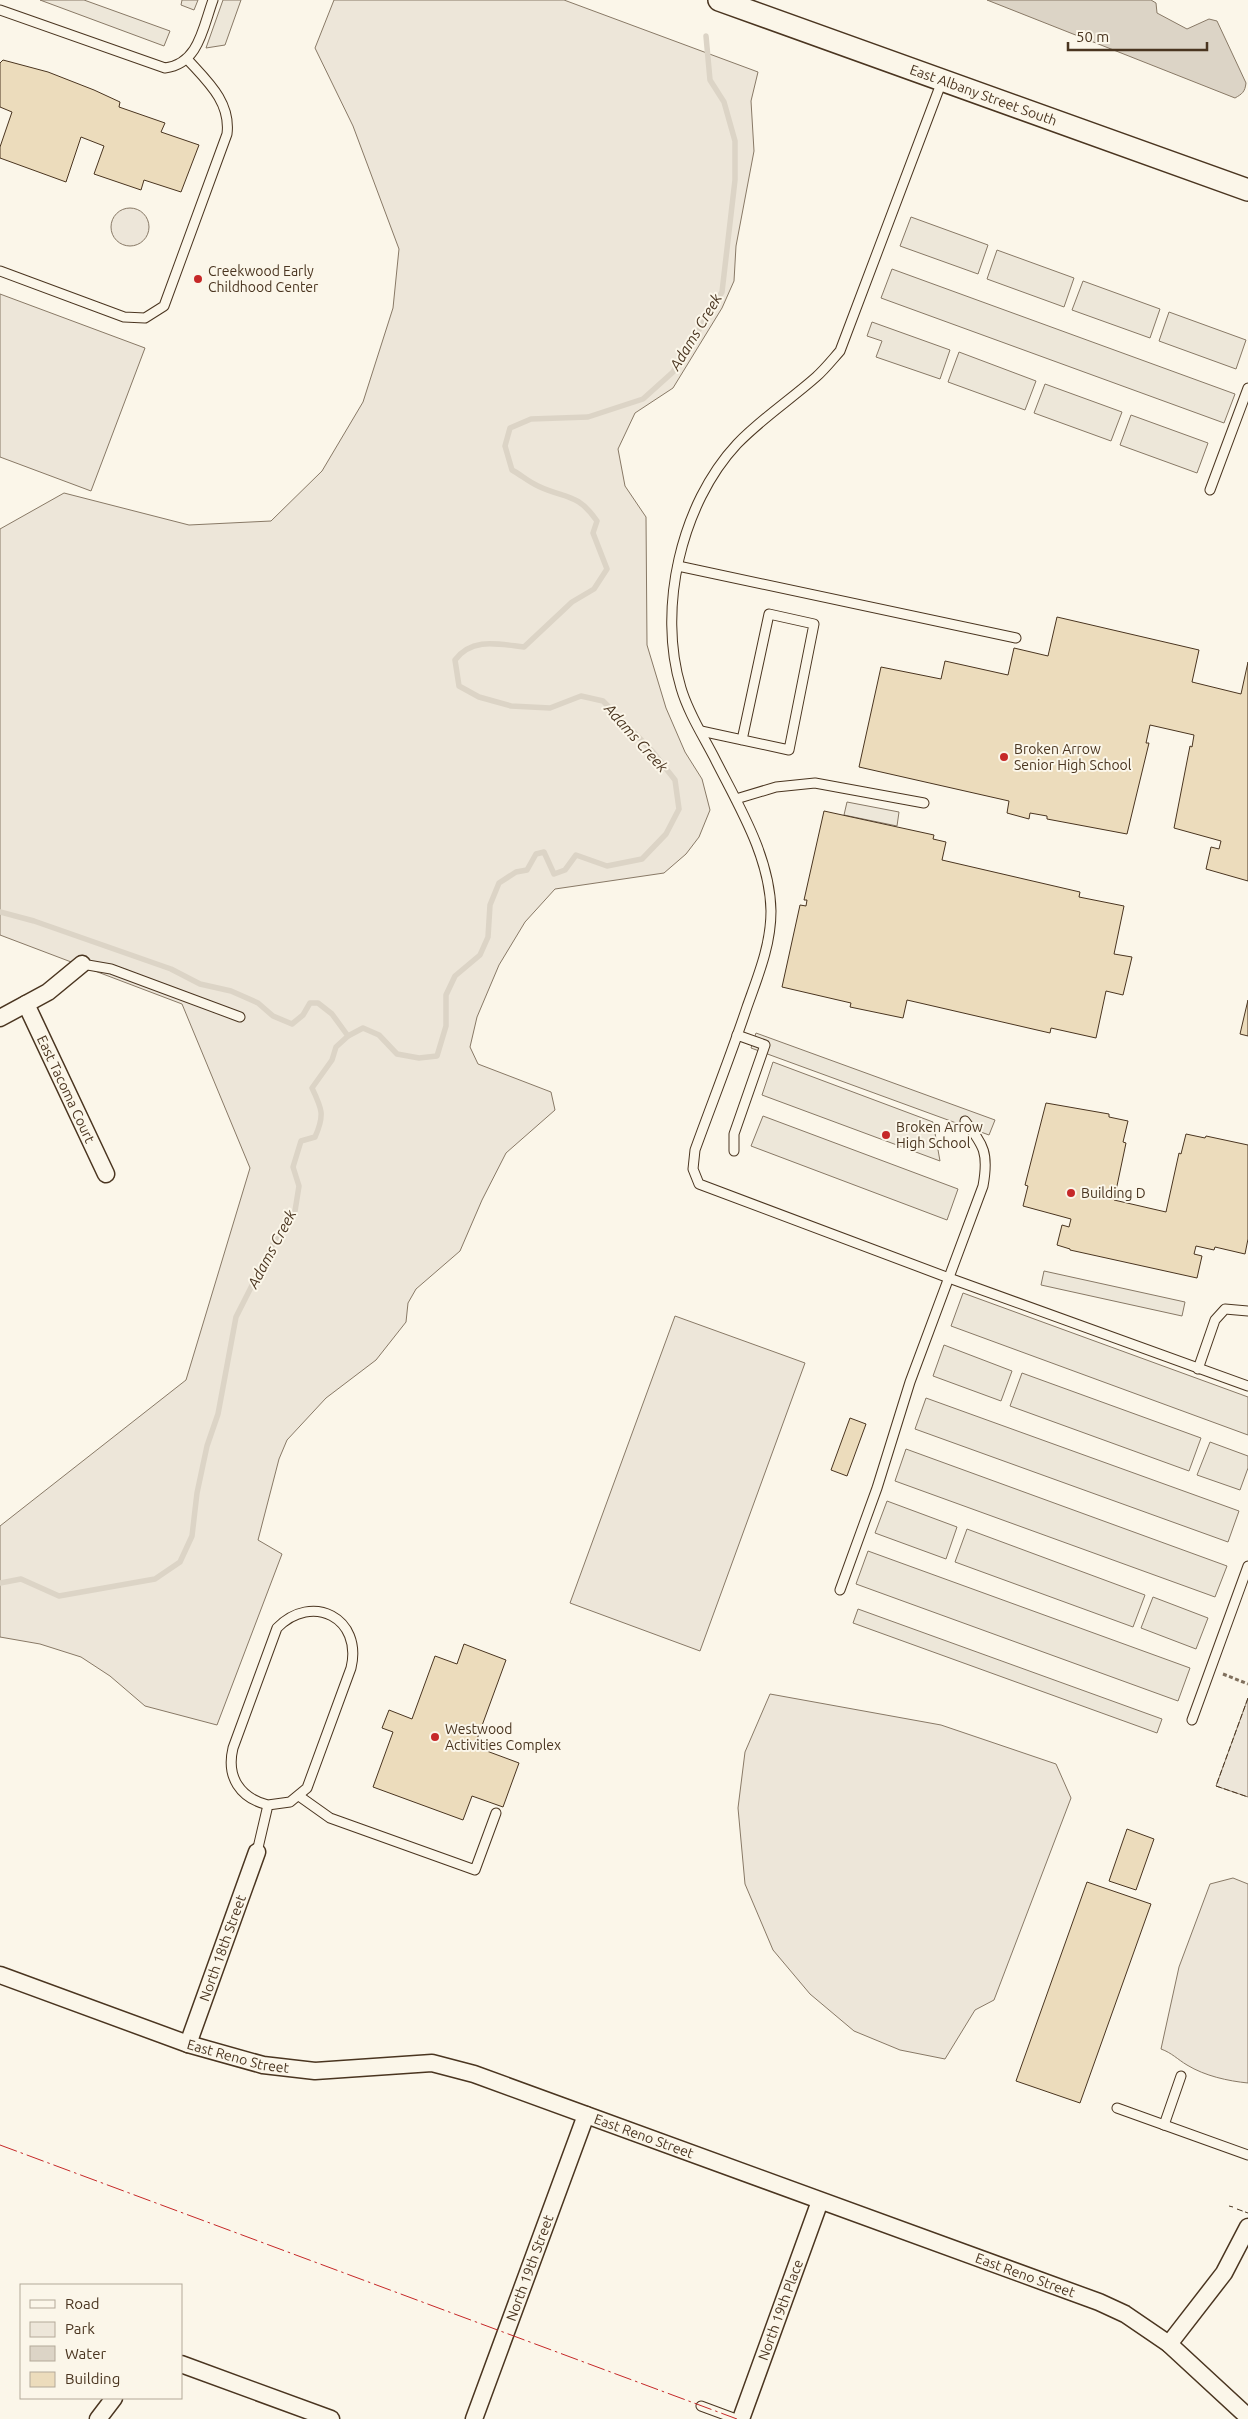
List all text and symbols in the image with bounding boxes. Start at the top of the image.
scale bar [1068,20,1207,52]
text: 50 m [1076,28,1109,45]
street label: East Albany Street South [908,61,1059,129]
place label: Creekwood Early Childhood Center [208,263,319,295]
marker: Creekwood Early Childhood Center [192,273,204,285]
water label: Adams Creek [666,290,725,374]
water label: Adams Creek [601,699,672,776]
place label: Broken Arrow Senior High School [1014,741,1132,773]
marker: Broken Arrow Senior High School [998,751,1010,763]
street label: East Tacoma Court [34,1033,98,1146]
place label: Broken Arrow High School [896,1119,983,1151]
marker: Broken Arrow High School [880,1129,892,1141]
place label: Building D [1081,1185,1146,1201]
marker: Building D [1065,1187,1077,1199]
water label: Adams Creek [243,1206,299,1292]
place label: Westwood Activities Complex [445,1721,561,1753]
marker: Westwood Activities Complex [429,1731,441,1743]
street label: North 18th Street [196,1892,249,2003]
street label: East Reno Street [185,2036,291,2076]
street label: East Reno Street [592,2110,696,2162]
street label: North 19th Street [503,2212,557,2323]
street label: East Reno Street [973,2250,1078,2301]
street label: North 19th Place [755,2257,806,2363]
legend [20,2284,182,2399]
text: Road [65,2295,100,2312]
text: Park [65,2320,95,2337]
text: Water [65,2345,106,2362]
text: Building [65,2370,120,2387]

